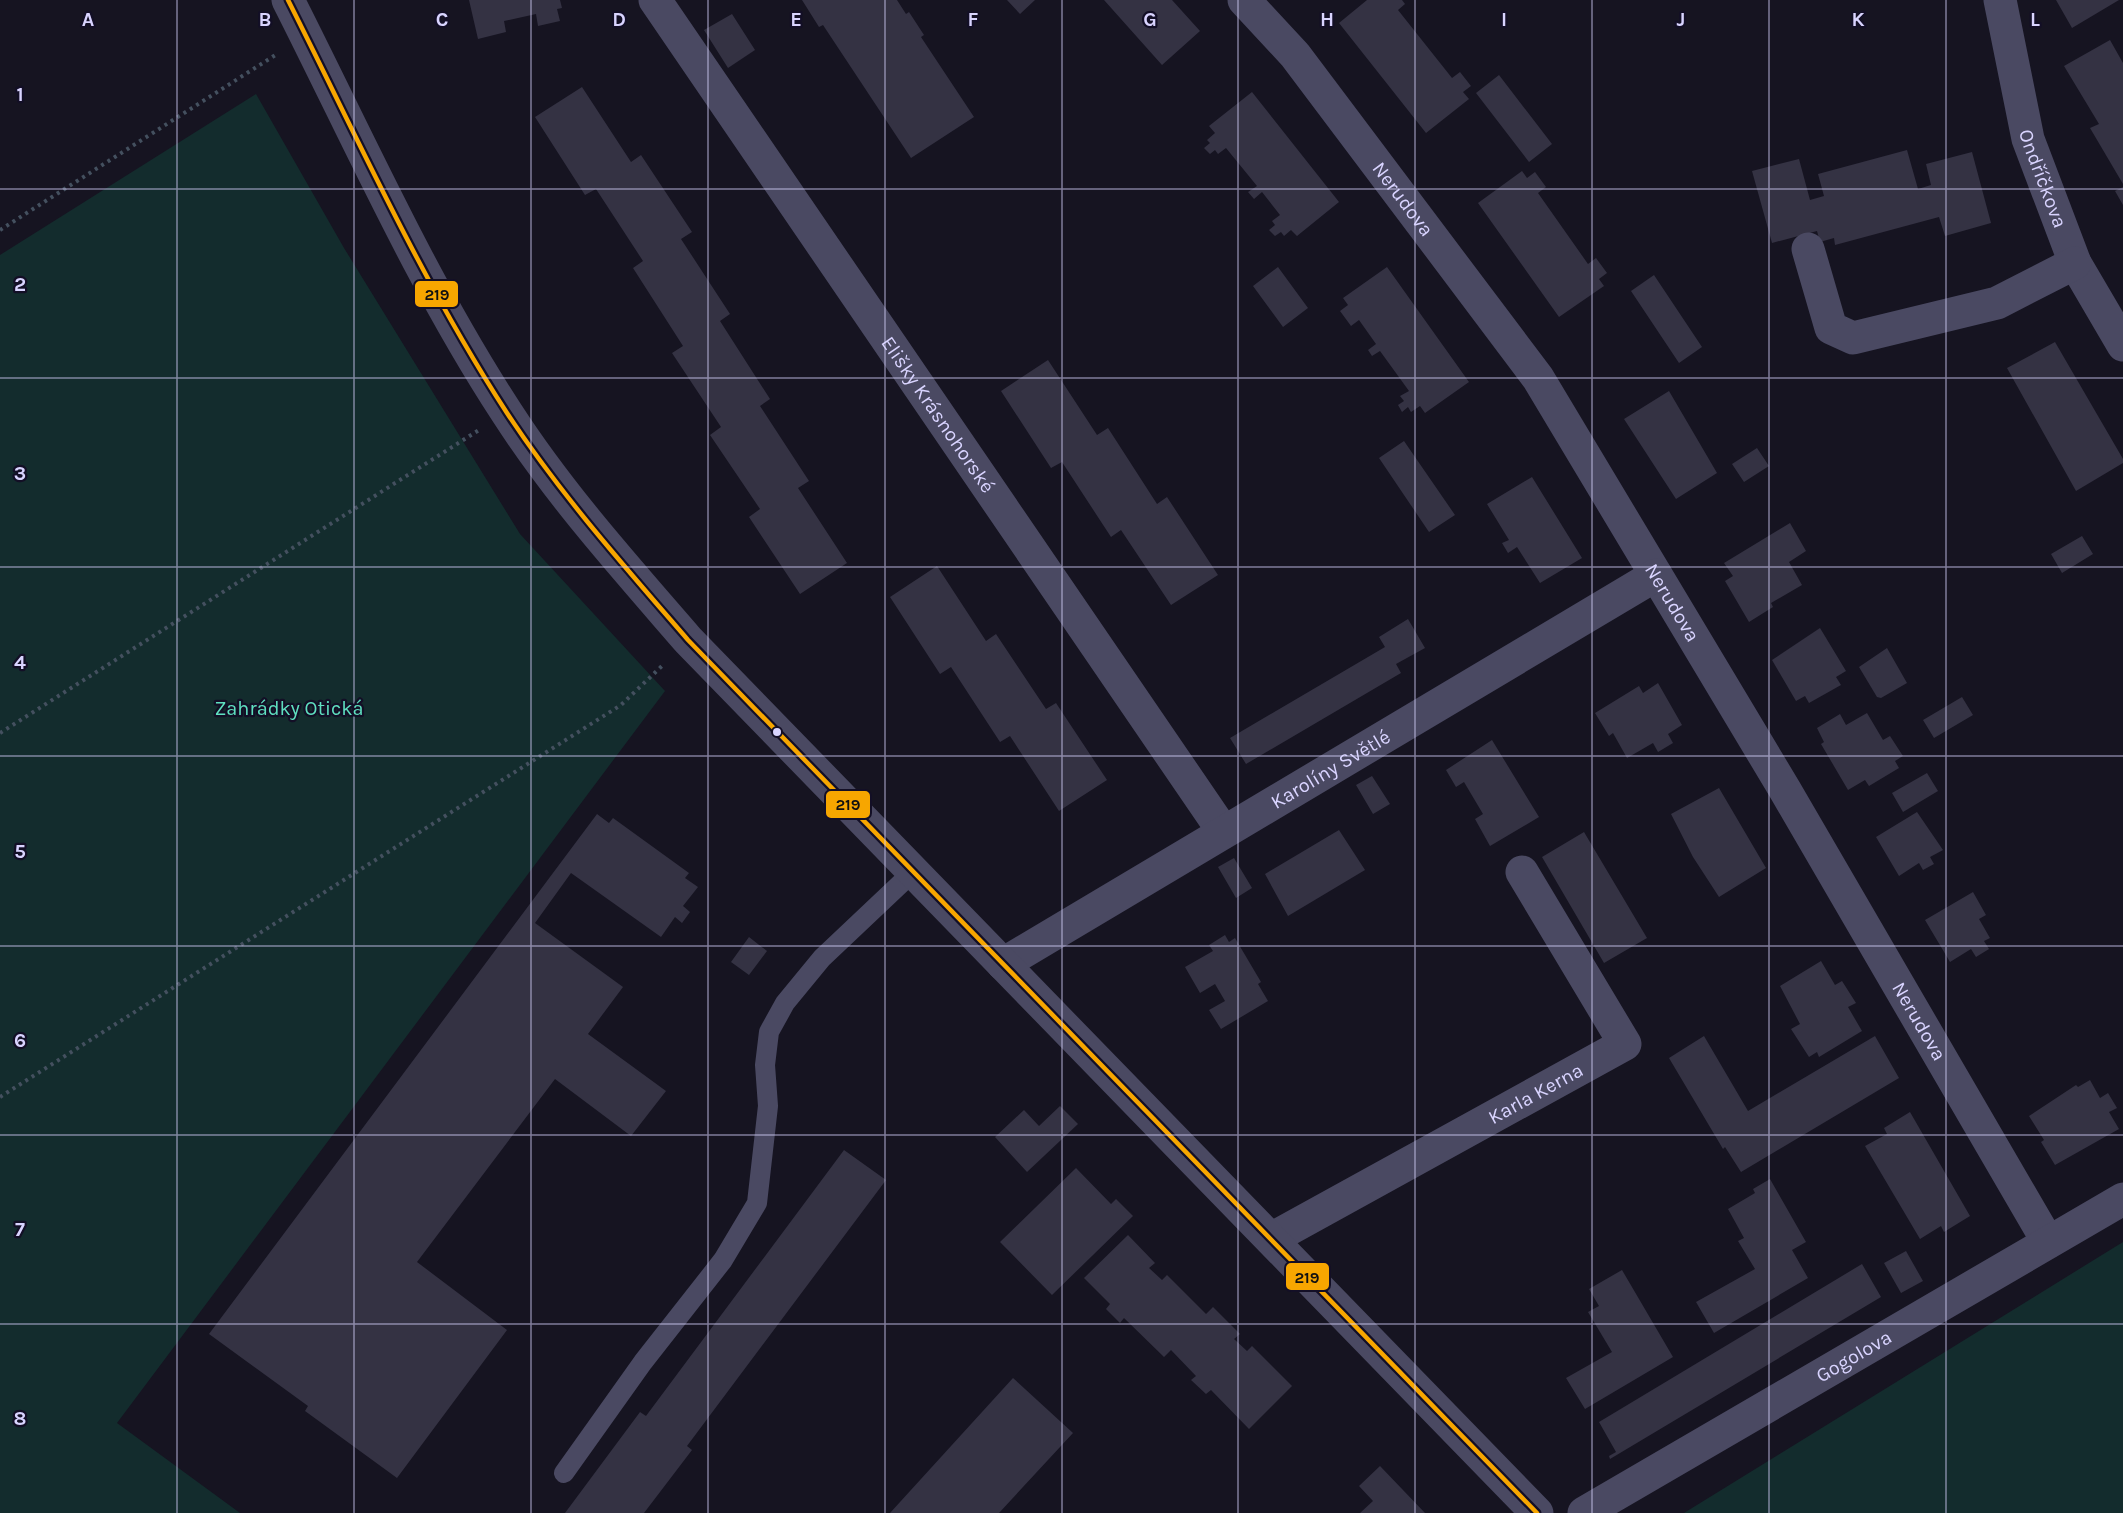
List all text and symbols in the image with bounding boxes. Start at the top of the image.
text: A [82,8,95,31]
text: B [259,8,271,31]
text: C [436,8,448,31]
text: D [612,8,626,31]
text: E [790,8,802,31]
text: F [968,8,979,31]
text: G [1143,8,1157,31]
text: H [1320,8,1334,31]
text: I [1501,8,1507,31]
text: J [1677,8,1685,31]
text: K [1851,8,1865,31]
text: L [2030,8,2040,31]
text: 1 [16,83,24,106]
street label: Ondříčkova [2014,127,2072,231]
street label: Nerudova [1367,157,1438,241]
text: 2 [14,273,26,296]
line badge: 219 [414,280,459,308]
text: 219 [424,285,450,304]
street label: Elišky Krásnohorské [876,332,999,497]
text: 3 [14,462,26,485]
street label: Nerudova [1640,559,1704,646]
text: 4 [14,651,26,674]
park label: Zahrádky Otická [215,697,364,720]
street label: Karolíny Světlé [1267,725,1394,814]
unlabelled marker [771,726,783,738]
line badge: 219 [825,790,871,819]
text: 219 [835,795,861,814]
text: 5 [14,840,26,863]
street label: Nerudova [1887,978,1951,1065]
text: 6 [14,1029,26,1052]
street label: Karla Kerna [1484,1058,1587,1129]
text: 7 [15,1218,25,1241]
line badge: 219 [1285,1262,1330,1291]
text: 219 [1294,1268,1320,1287]
street label: Gogolova [1812,1325,1896,1387]
text: 8 [14,1407,26,1430]

